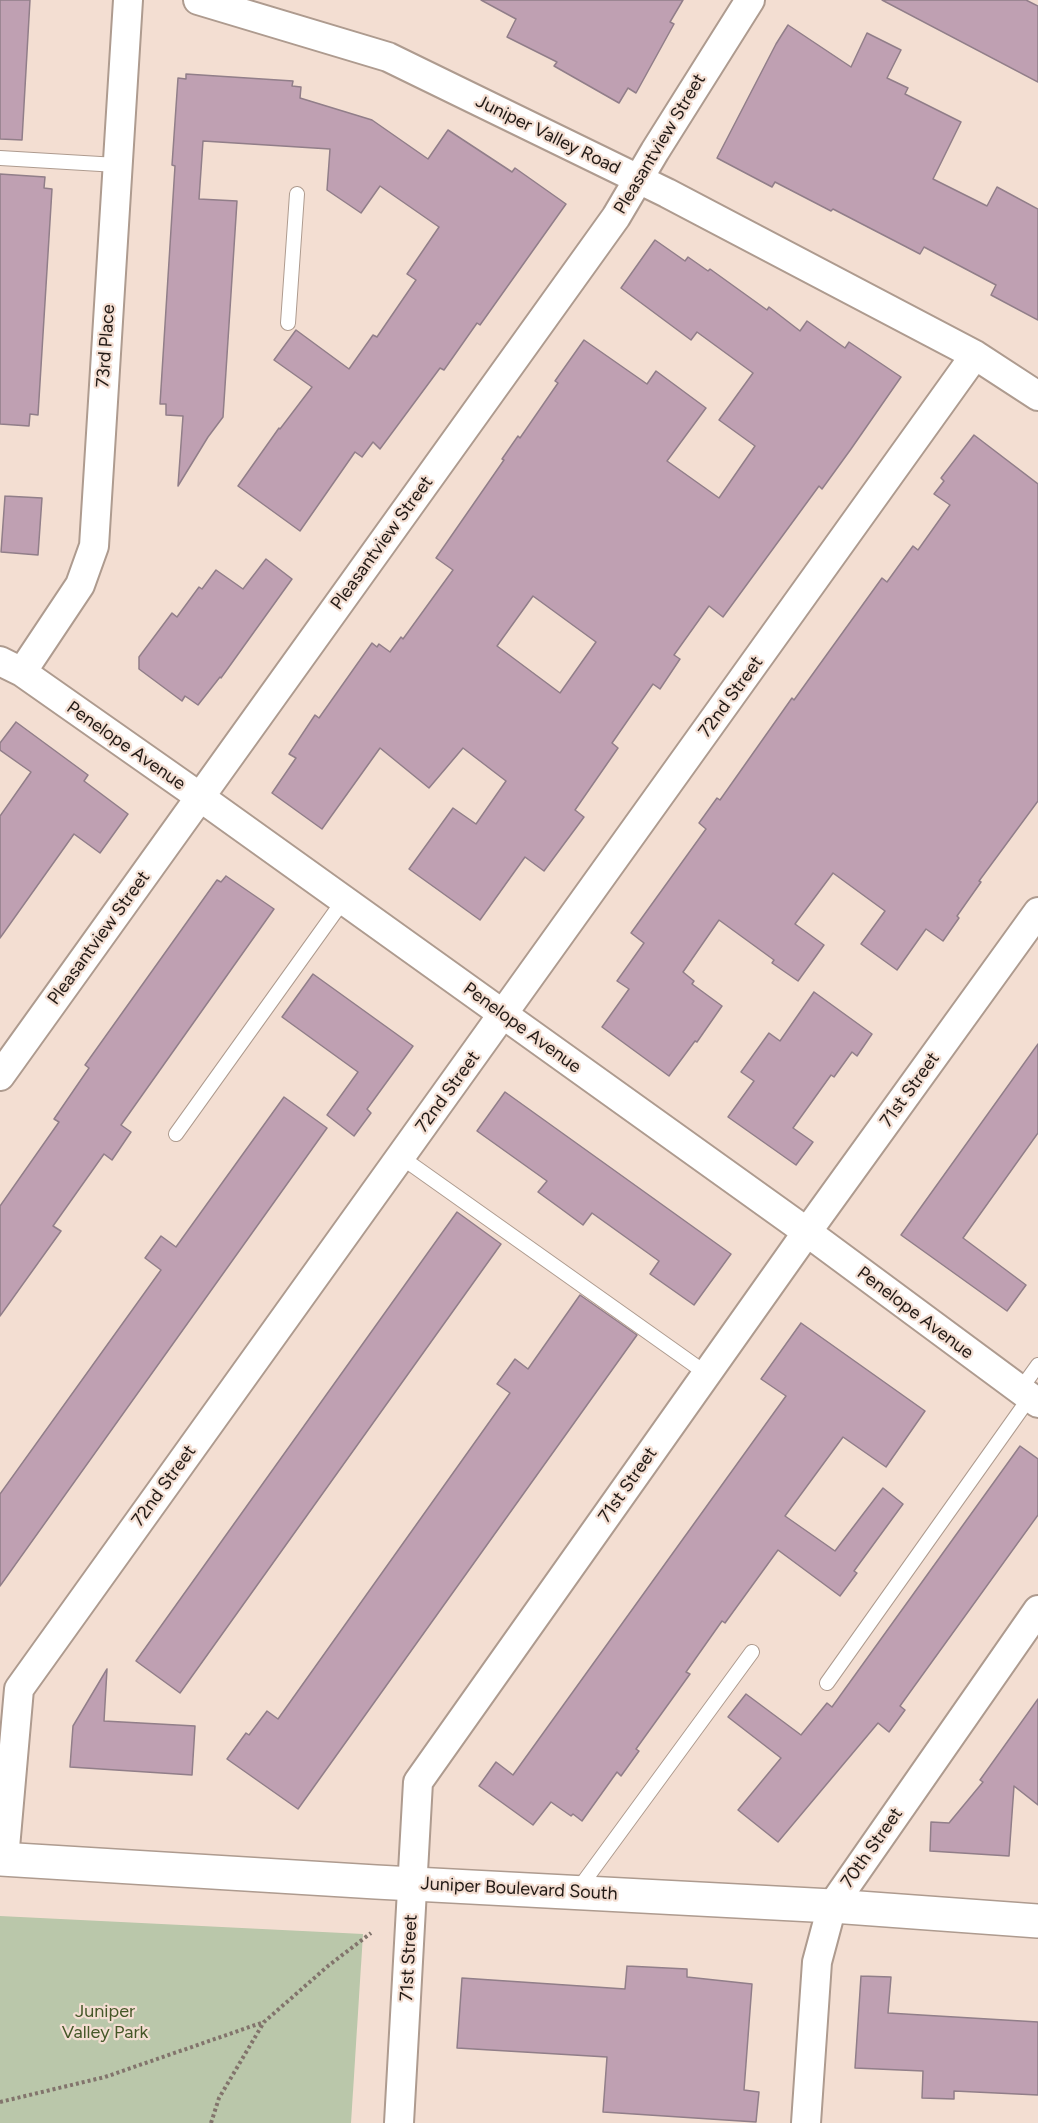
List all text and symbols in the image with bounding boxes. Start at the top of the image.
street label: Pleasantview Street [610,70,710,218]
street label: Juniper Valley Road [472,91,624,179]
street label: 73rd Place [92,304,120,388]
street label: Pleasantview Street [326,472,438,614]
street label: 72nd Street [694,652,768,742]
street label: Penelope Avenue [62,697,190,795]
street label: Pleasantview Street [43,867,155,1009]
street label: Penelope Avenue [459,978,585,1078]
street label: 72nd Street [411,1047,485,1137]
street label: 71st Street [876,1048,944,1132]
street label: Penelope Avenue [853,1262,977,1364]
street label: 72nd Street [127,1441,201,1531]
street label: 71st Street [594,1443,662,1527]
street label: 70th Street [837,1804,907,1892]
street label: Juniper Boulevard South [420,1873,618,1905]
street label: 71st Street [396,1914,422,2002]
park label: Juniper Valley Park [62,2001,148,2044]

